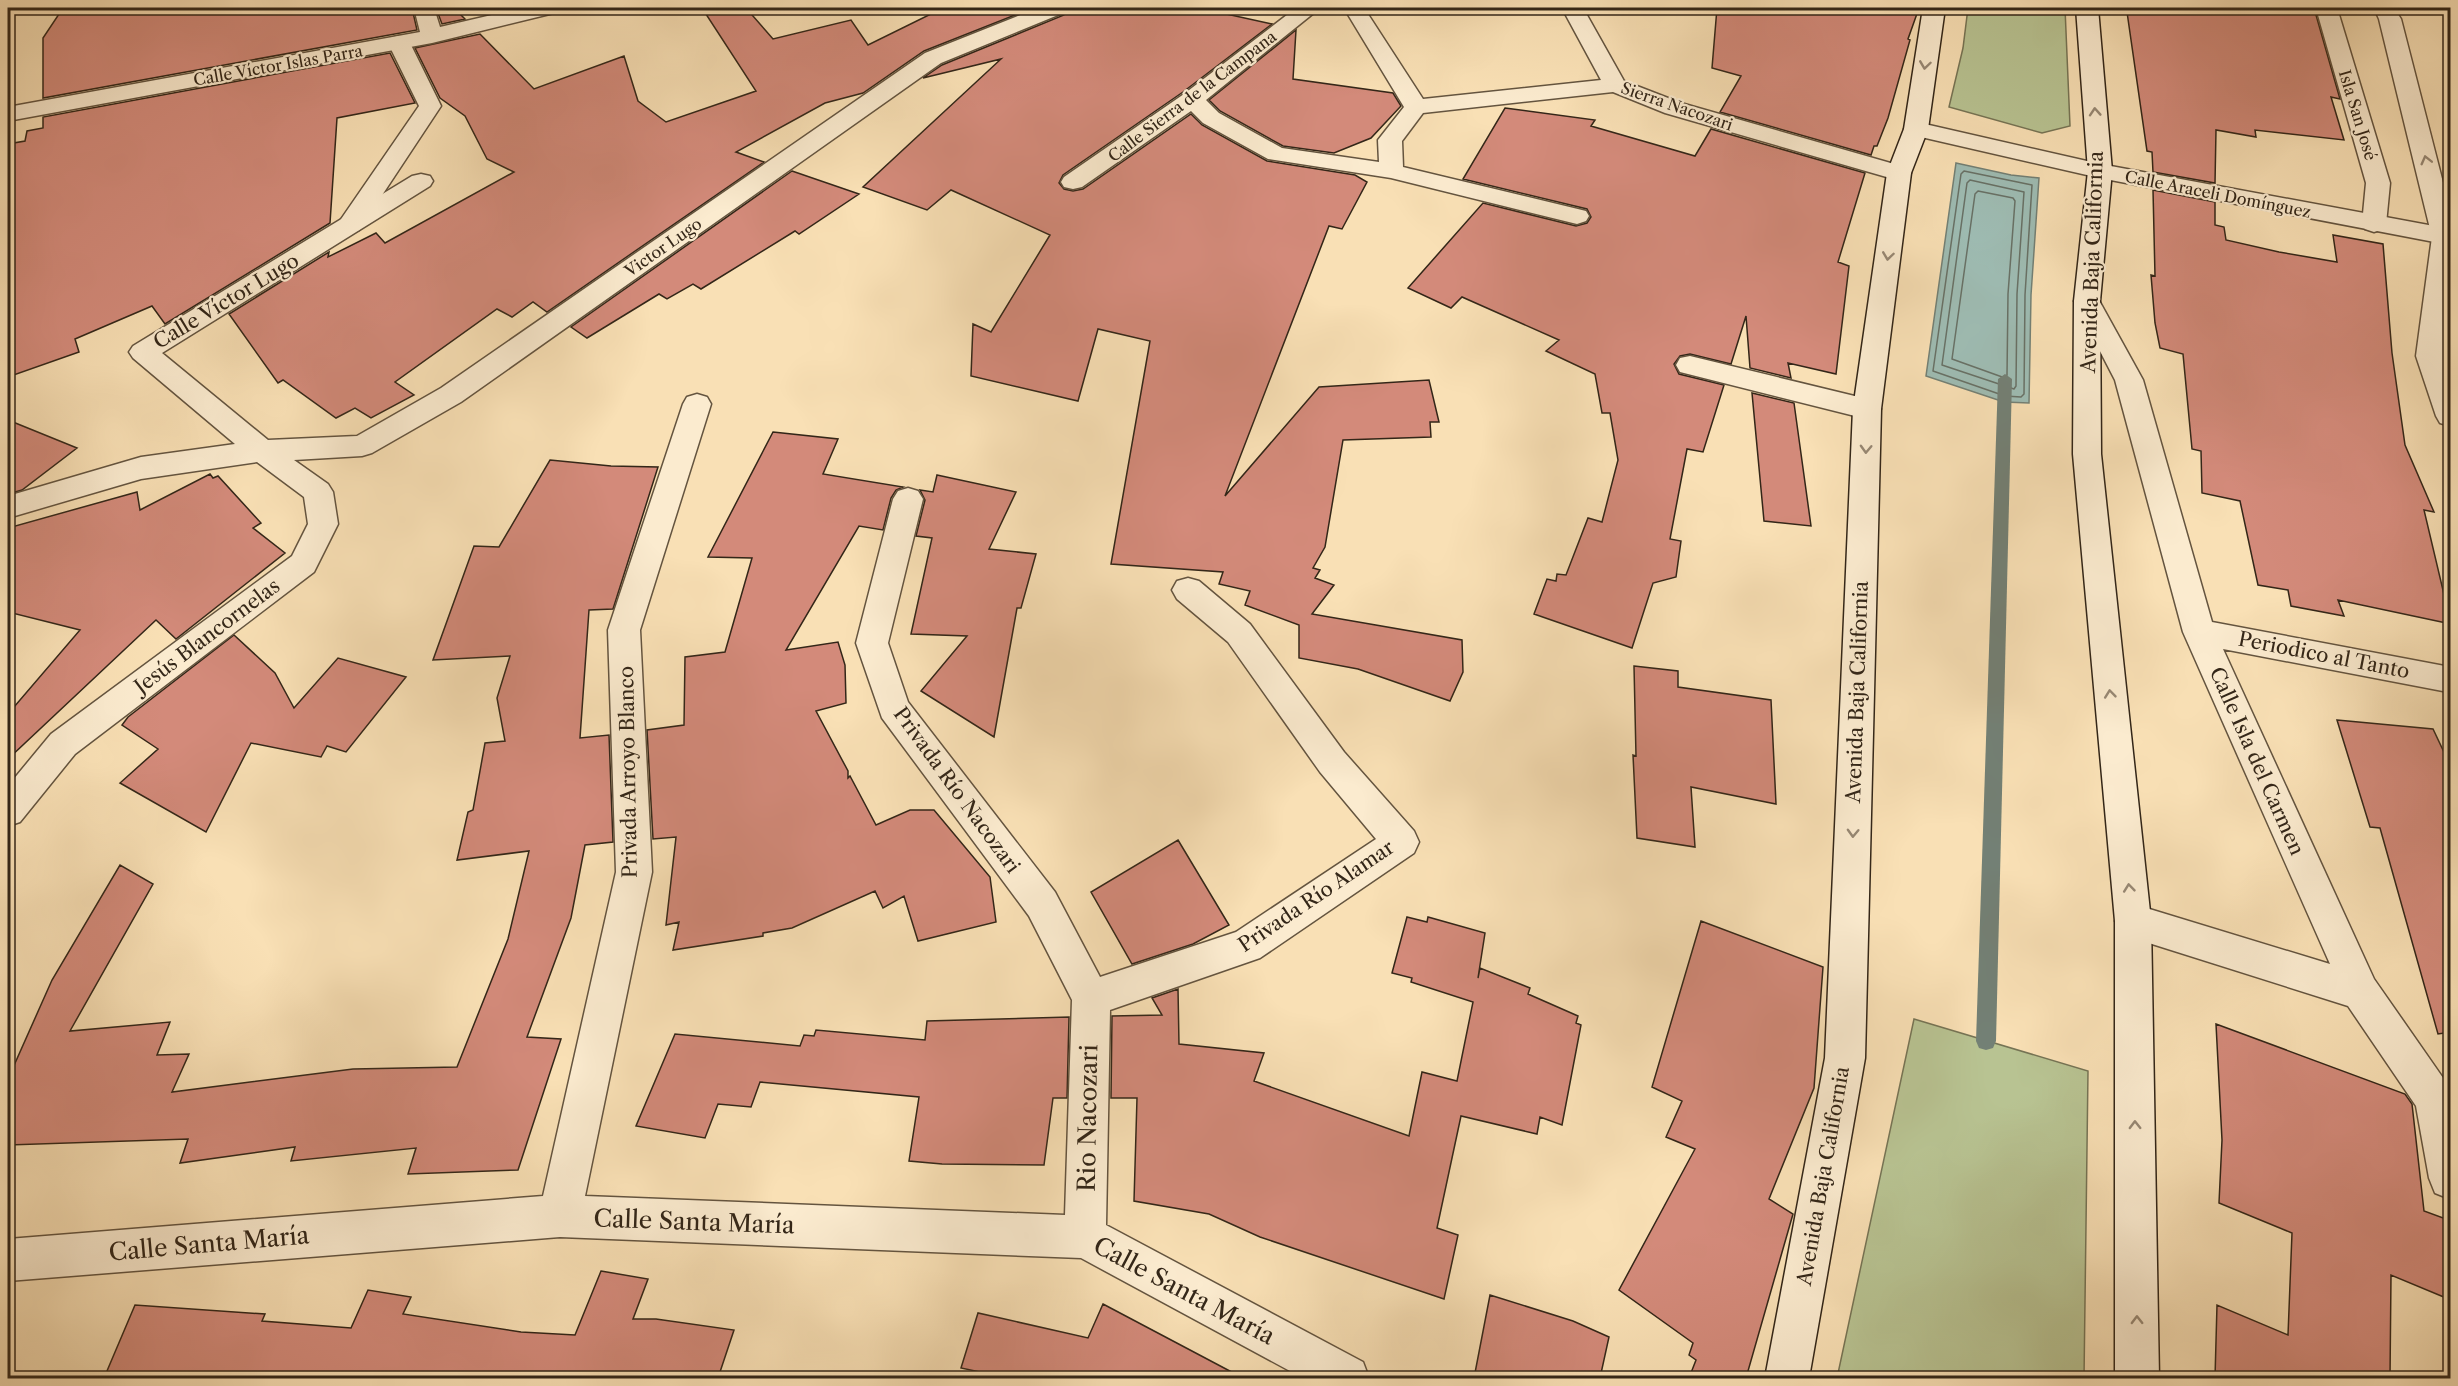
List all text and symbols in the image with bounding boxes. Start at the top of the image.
street label: Calle Sierra de la Campana [1104,26,1281,166]
street label: Calle Víctor Islas Parra [192,40,365,90]
one-way arrow [1920,61,1932,70]
street label: Isla San José [2335,67,2381,163]
street label: Sierra Nacozari [1618,77,1736,135]
one-way arrow [2089,108,2102,117]
street label: Avenida Baja California [2076,150,2108,374]
one-way arrow [2421,155,2434,165]
street label: Calle Araceli Domínguez [2123,166,2313,222]
street label: Victor Lugo [620,213,706,281]
street label: Calle Víctor Lugo [149,248,303,354]
one-way arrow [1882,251,1894,260]
one-way arrow [1859,445,1872,454]
street label: Jesús Blancornelas [127,574,284,700]
street label: Avenida Baja California [1841,580,1873,804]
street label: Periodico al Tanto [2236,627,2412,683]
street label: Calle Isla del Carmen [2205,663,2310,859]
street label: Privada Arroyo Blanco [614,666,642,878]
one-way arrow [2104,690,2117,699]
street label: Privada Río Nacozari [889,702,1025,878]
one-way arrow [1846,829,1859,838]
street label: Privada Río Alamar [1234,835,1399,957]
one-way arrow [2123,884,2136,893]
street label: Rio Nacozari [1072,1044,1103,1192]
street label: Avenida Baja California [1792,1064,1854,1288]
one-way arrow [2129,1121,2141,1130]
street label: Calle Santa María [593,1203,795,1240]
street label: Calle Santa María [107,1220,311,1267]
street label: Calle Santa María [1089,1231,1280,1351]
one-way arrow [2131,1316,2143,1325]

